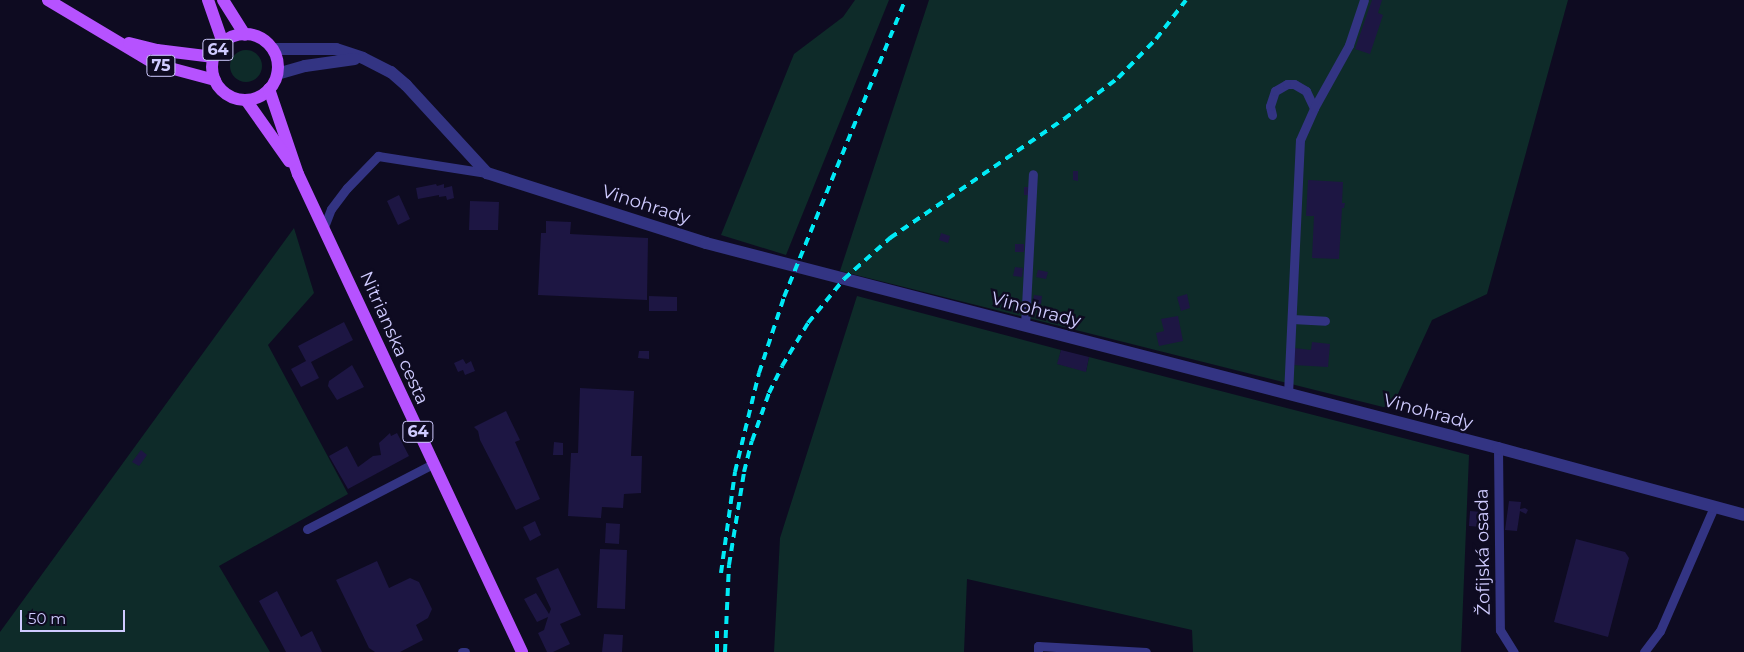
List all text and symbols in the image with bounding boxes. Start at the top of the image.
road number: 64 [202,36,234,64]
road number: 75 [146,52,176,80]
street label: Vinohrady [599,181,693,229]
street label: Nitrianska cesta [355,268,433,408]
street label: Vinohrady [989,288,1083,332]
street label: Vinohrady [1381,390,1475,434]
road number: 64 [402,418,434,446]
street label: Žofijská osada [1471,488,1495,616]
scale bar [22,600,128,632]
text: 50 m [28,609,66,628]

